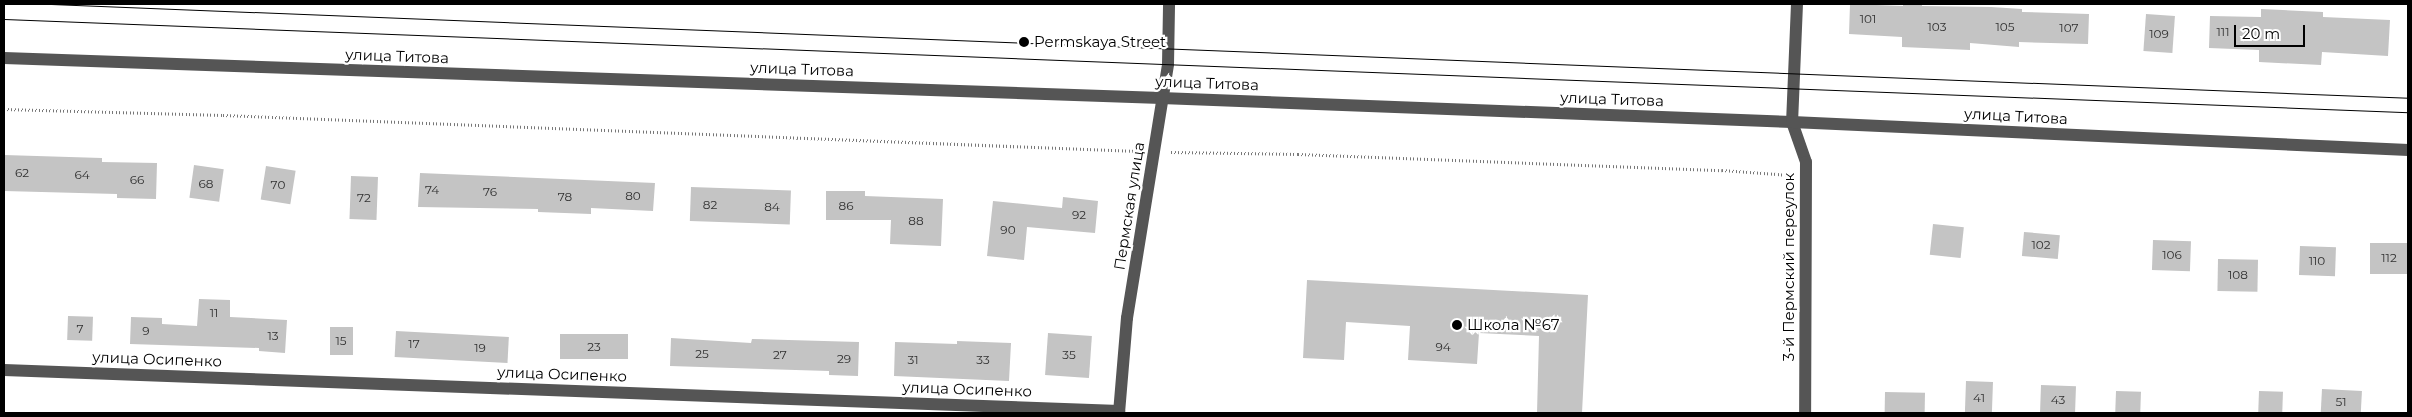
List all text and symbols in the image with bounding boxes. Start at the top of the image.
house number: 101 [1860,12,1876,26]
scale bar [2237,15,2308,47]
house number: 103 [1928,20,1946,34]
house number: 105 [1995,20,2015,34]
house number: 107 [2059,21,2079,35]
text: 20 m [2242,24,2280,43]
house number: 111 [2217,25,2229,39]
house number: 109 [2149,27,2169,41]
place label: Permskaya Street [1034,33,1166,51]
marker: Permskaya Street [1018,36,1030,48]
street label: улица Титова [345,45,449,67]
street label: улица Титова [750,58,854,80]
street label: улица Титова [1155,72,1259,94]
street label: улица Титова [1560,88,1664,110]
street label: улица Титова [1964,104,2068,128]
street label: Пермская улица [1110,141,1148,271]
house number: 62 [15,166,29,180]
house number: 64 [74,168,90,182]
house number: 66 [130,173,144,187]
street label: 3-й Пермский переулок [1780,173,1798,361]
house number: 68 [199,177,213,191]
house number: 70 [271,178,285,192]
house number: 74 [425,183,439,197]
house number: 76 [483,185,497,199]
house number: 80 [625,189,641,203]
house number: 78 [558,190,572,204]
house number: 72 [357,191,371,205]
house number: 82 [703,198,717,212]
house number: 86 [839,199,853,213]
house number: 84 [764,200,780,214]
house number: 92 [1072,208,1086,222]
house number: 88 [908,214,924,228]
house number: 90 [1000,223,1016,237]
house number: 102 [2031,238,2051,252]
house number: 106 [2162,248,2182,262]
house number: 112 [2381,251,2397,265]
house number: 110 [2309,254,2325,268]
house number: 108 [2228,268,2248,282]
house number: 11 [210,306,218,320]
place label: Школа №67 [1467,316,1559,334]
marker: Школа №67 [1451,319,1463,331]
house number: 7 [76,322,84,336]
house number: 9 [142,324,150,338]
house number: 13 [267,329,279,343]
house number: 15 [335,334,347,348]
house number: 17 [408,337,420,351]
house number: 23 [587,340,601,354]
house number: 94 [1435,340,1451,354]
house number: 19 [474,341,486,355]
house number: 25 [695,347,709,361]
street label: улица Осипенко [92,348,222,370]
house number: 27 [773,348,787,362]
house number: 35 [1062,348,1076,362]
house number: 29 [837,352,851,366]
house number: 31 [907,353,919,367]
house number: 33 [976,353,990,367]
street label: улица Осипенко [497,363,627,385]
street label: улица Осипенко [902,378,1032,400]
house number: 41 [1973,391,1985,405]
house number: 43 [2051,393,2065,407]
house number: 51 [2335,395,2347,409]

